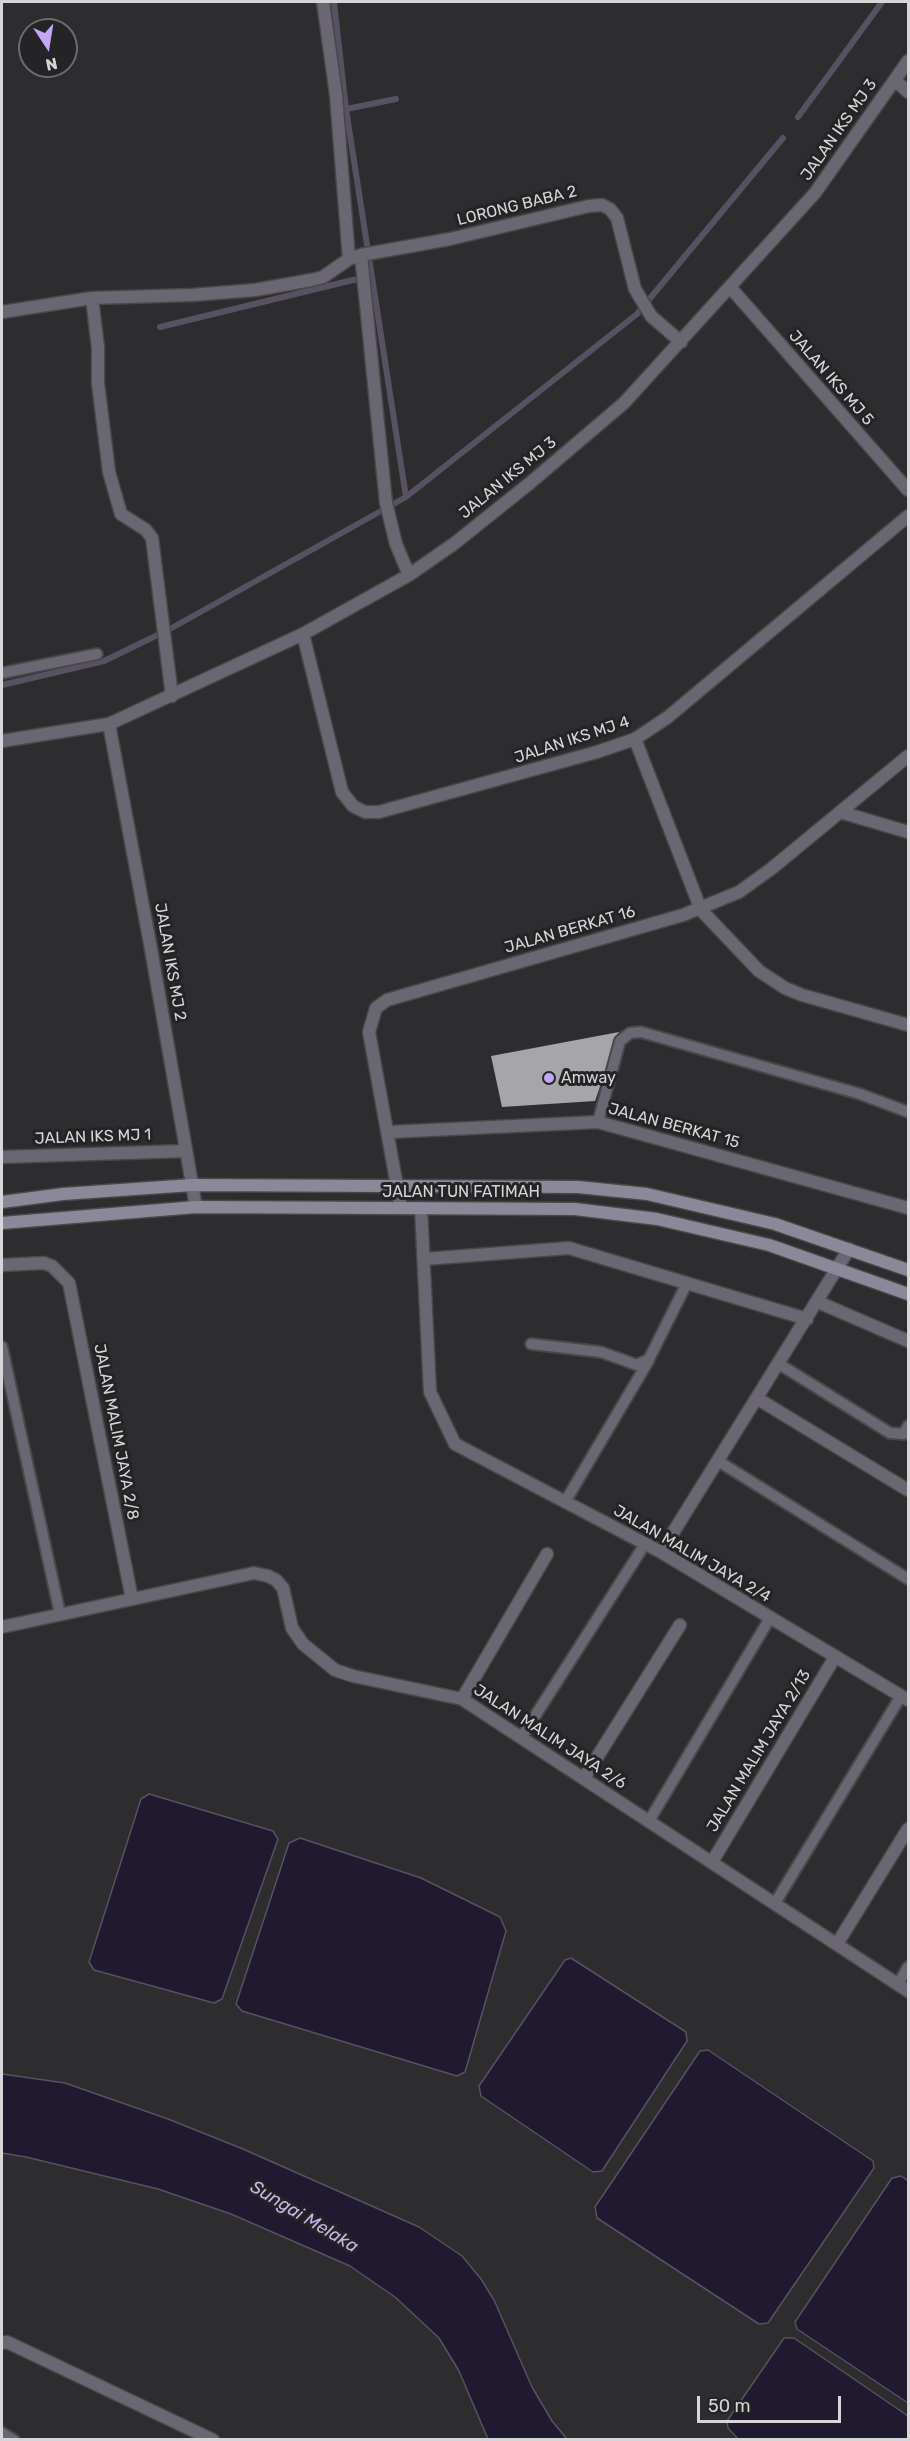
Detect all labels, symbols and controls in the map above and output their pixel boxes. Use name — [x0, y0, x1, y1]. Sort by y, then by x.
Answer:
north arrow — [18, 18, 78, 78]
text: N — [44, 54, 59, 75]
street label: JALAN IKS MJ 3 — [797, 76, 881, 184]
street label: LORONG BABA 2 — [455, 182, 579, 230]
street label: JALAN IKS MJ 5 — [785, 327, 877, 429]
street label: JALAN IKS MJ 3 — [456, 433, 560, 523]
street label: JALAN IKS MJ 4 — [512, 712, 632, 768]
street label: JALAN IKS MJ 2 — [150, 902, 190, 1022]
street label: JALAN BERKAT 16 — [502, 902, 638, 958]
place label: Amway — [561, 1068, 616, 1088]
marker: Amway — [542, 1071, 556, 1085]
street label: JALAN BERKAT 15 — [606, 1099, 742, 1153]
street label: JALAN IKS MJ 1 — [34, 1125, 152, 1149]
street label: JALAN TUN FATIMAH — [382, 1182, 540, 1202]
street label: JALAN MALIM JAYA 2/8 — [89, 1342, 143, 1522]
street label: JALAN MALIM JAYA 2/4 — [610, 1501, 774, 1607]
street label: JALAN MALIM JAYA 2/13 — [703, 1666, 815, 1836]
street label: JALAN MALIM JAYA 2/6 — [470, 1680, 630, 1794]
water label: Sungai Melaka — [246, 2176, 362, 2258]
scale bar — [700, 2384, 844, 2422]
text: 50 m — [708, 2395, 751, 2417]

